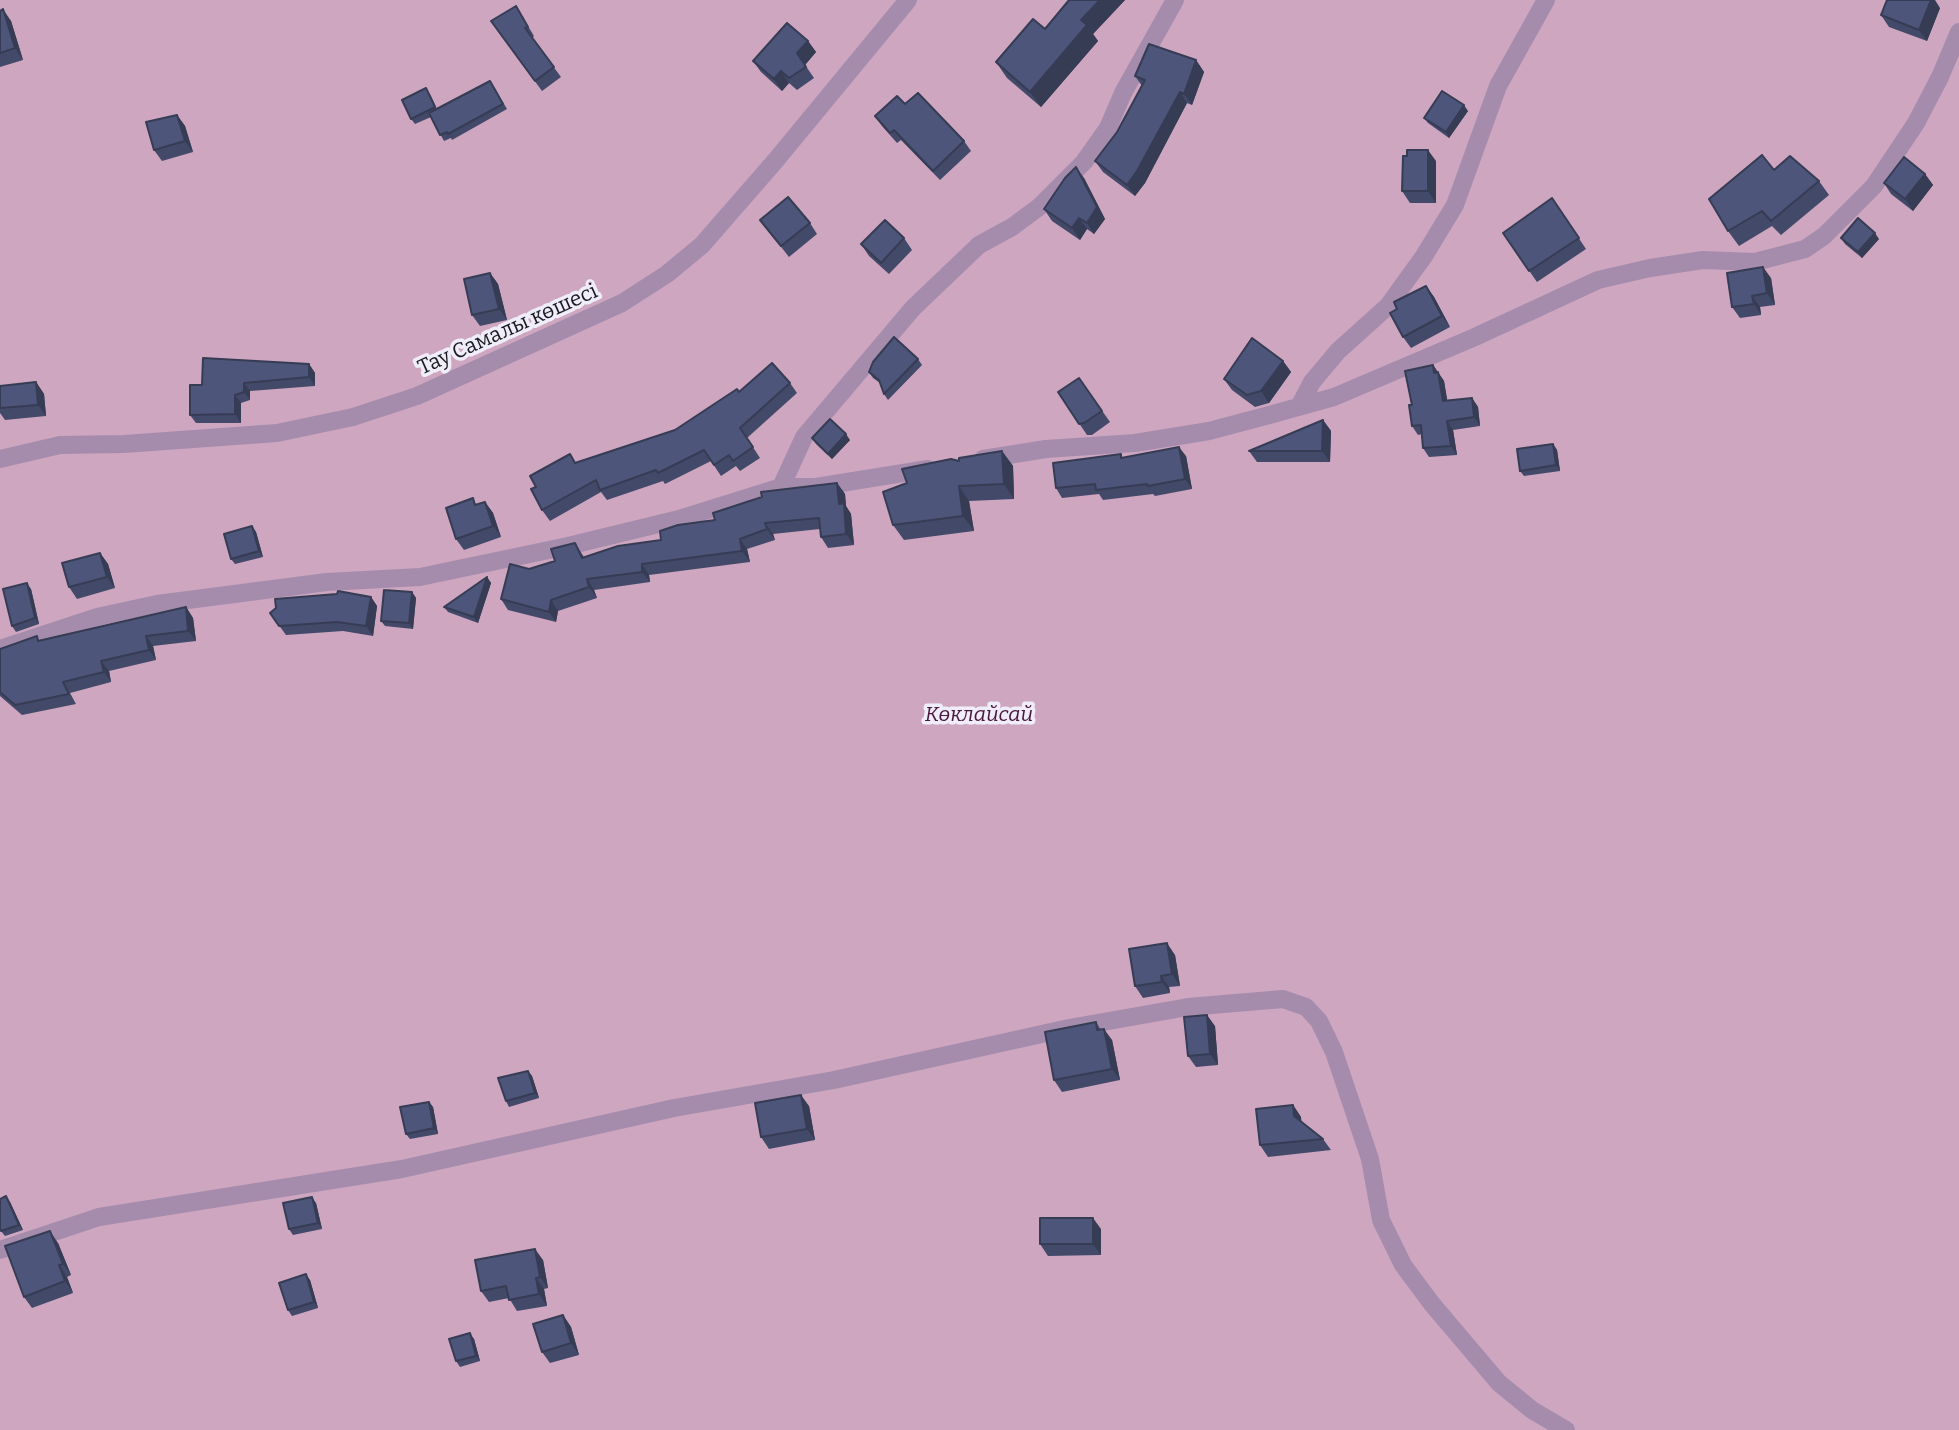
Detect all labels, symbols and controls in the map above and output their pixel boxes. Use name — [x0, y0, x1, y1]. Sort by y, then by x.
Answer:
street label: Тау Самалы көшесі — [414, 279, 602, 381]
park label: Көклайсай — [925, 702, 1033, 728]

